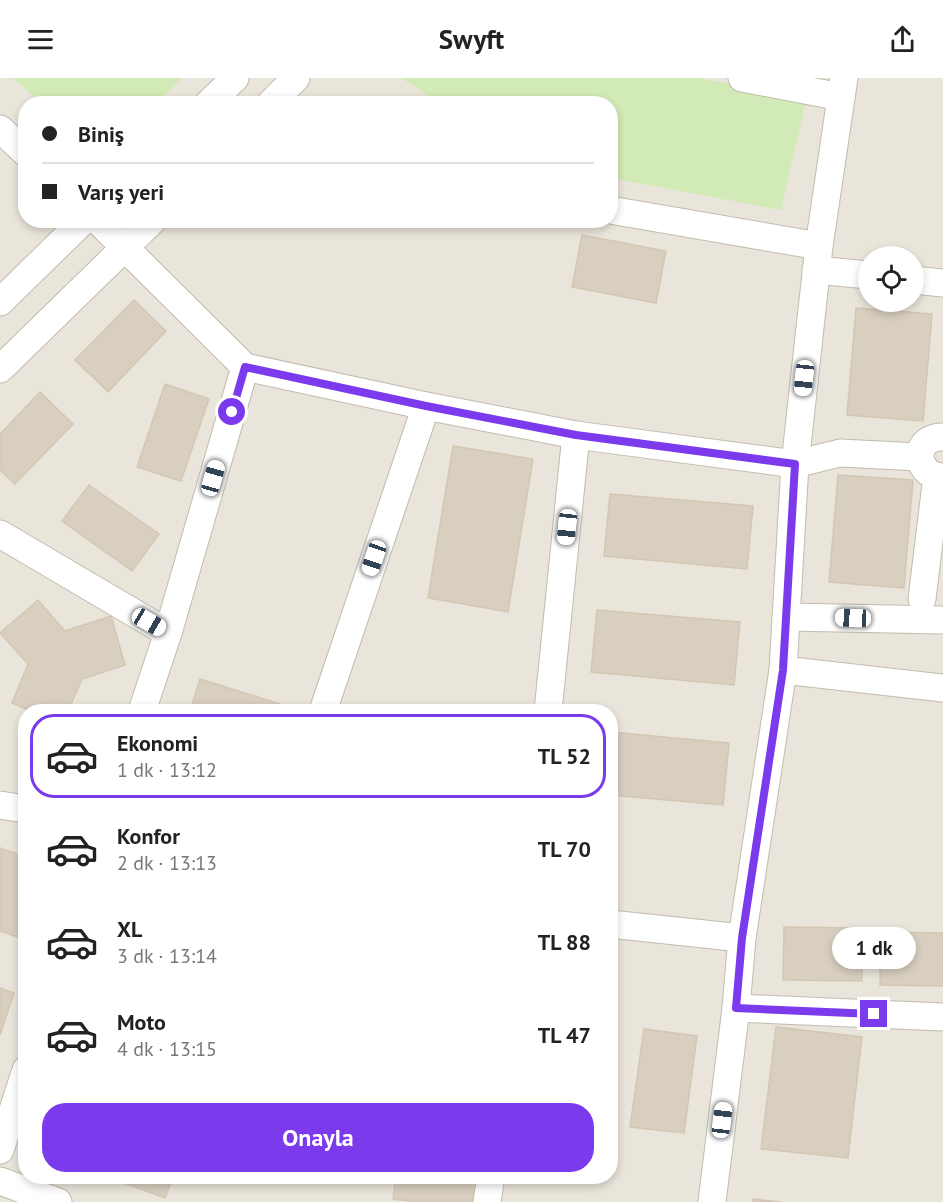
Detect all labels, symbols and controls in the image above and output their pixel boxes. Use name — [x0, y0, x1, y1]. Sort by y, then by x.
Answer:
text: Swyft — [439, 22, 504, 56]
icon: menu — [24, 23, 57, 56]
icon: share — [886, 23, 919, 56]
text: Biniş — [78, 120, 124, 148]
text: Varış yeri — [78, 178, 164, 206]
map controls — [858, 246, 924, 312]
button: locate — [858, 246, 924, 312]
car — [793, 359, 815, 397]
route start — [218, 398, 245, 425]
car — [199, 458, 227, 498]
car — [556, 508, 578, 546]
car — [360, 538, 388, 578]
car — [129, 605, 169, 639]
car — [835, 608, 871, 628]
icon: car — [45, 729, 99, 783]
text: Ekonomi — [117, 729, 198, 757]
text: TL 52 — [538, 742, 591, 770]
text: 1 dk · 13:12 — [117, 757, 217, 783]
icon: car — [45, 822, 99, 876]
text: Konfor — [117, 822, 180, 850]
text: TL 70 — [538, 835, 591, 863]
text: 2 dk · 13:13 — [117, 850, 217, 876]
icon: car — [45, 915, 99, 969]
text: XL — [117, 915, 142, 943]
callout: 1 dk — [832, 927, 916, 969]
text: TL 88 — [538, 928, 591, 956]
text: 1 dk — [856, 935, 893, 961]
text: 3 dk · 13:14 — [117, 943, 217, 969]
route end — [860, 1000, 887, 1027]
icon: car — [45, 1008, 99, 1062]
text: Moto — [117, 1008, 166, 1036]
text: TL 47 — [538, 1021, 591, 1049]
text: 4 dk · 13:15 — [117, 1036, 217, 1062]
car — [711, 1101, 733, 1139]
button: Onayla — [42, 1103, 594, 1172]

